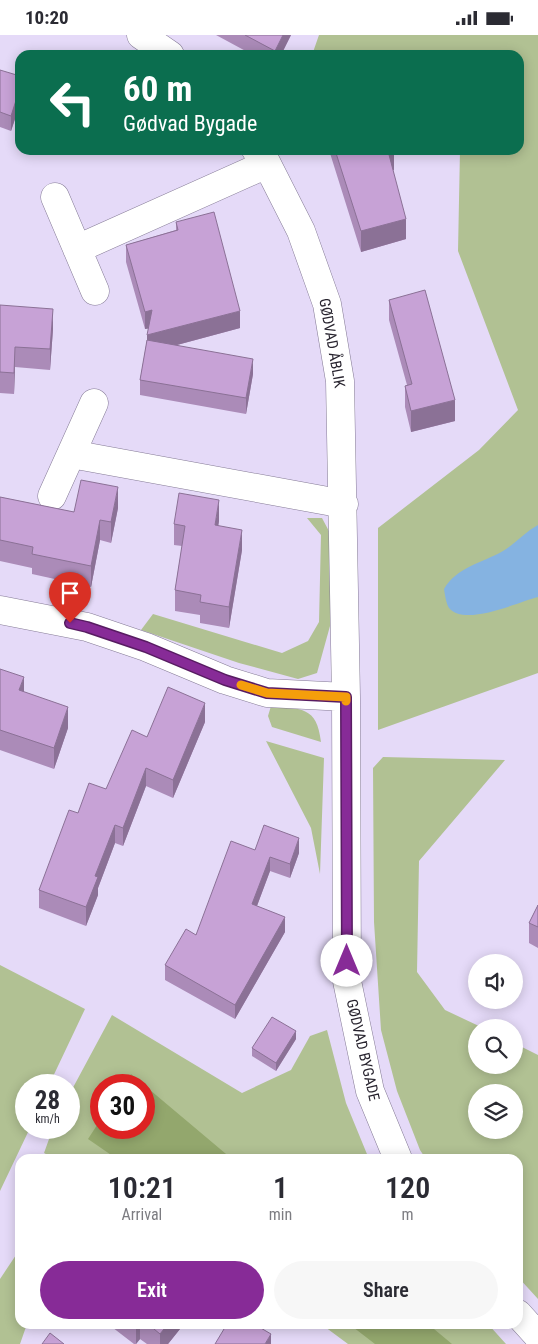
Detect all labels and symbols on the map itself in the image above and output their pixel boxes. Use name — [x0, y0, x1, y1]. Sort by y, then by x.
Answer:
street label: GØDVAD ÅBLIK — [315, 297, 349, 390]
pin — [49, 572, 91, 623]
position arrow — [320, 934, 372, 986]
street label: GØDVAD BYGADE — [343, 997, 383, 1103]
speed limit sign: 30 — [90, 1074, 155, 1139]

